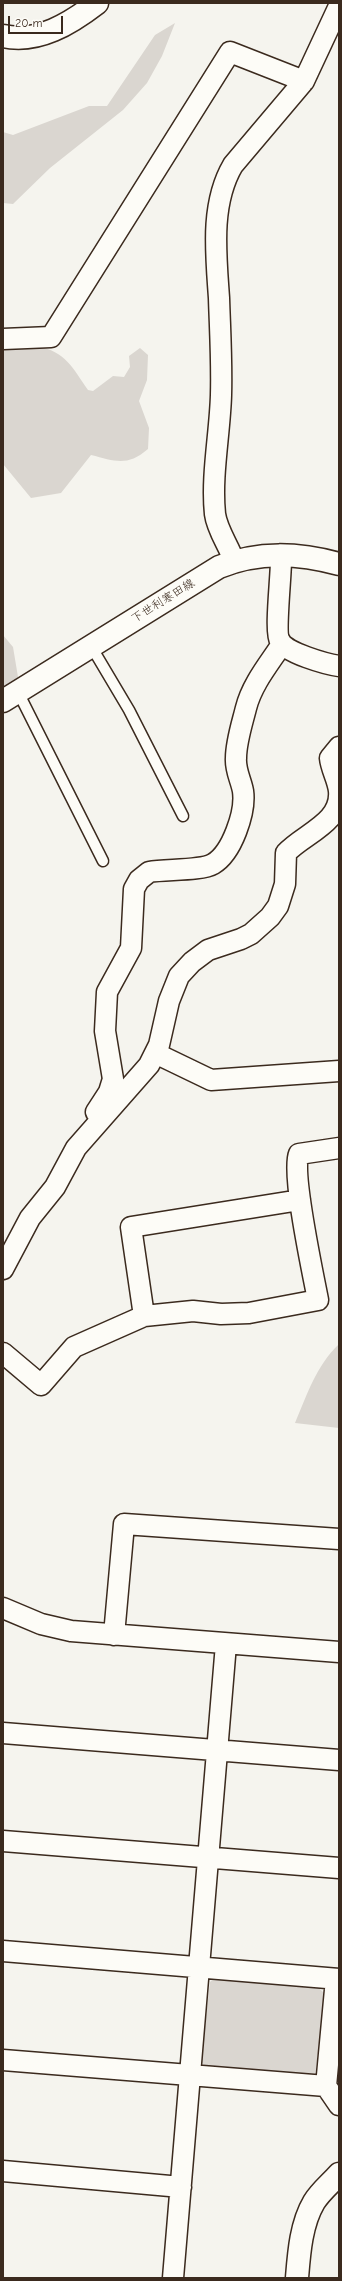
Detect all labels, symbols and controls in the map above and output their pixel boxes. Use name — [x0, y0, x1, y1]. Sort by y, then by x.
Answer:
scale bar — [10, 8, 65, 34]
text: 20 m — [15, 16, 43, 30]
street label: 下世利寒田線 — [129, 576, 197, 626]

